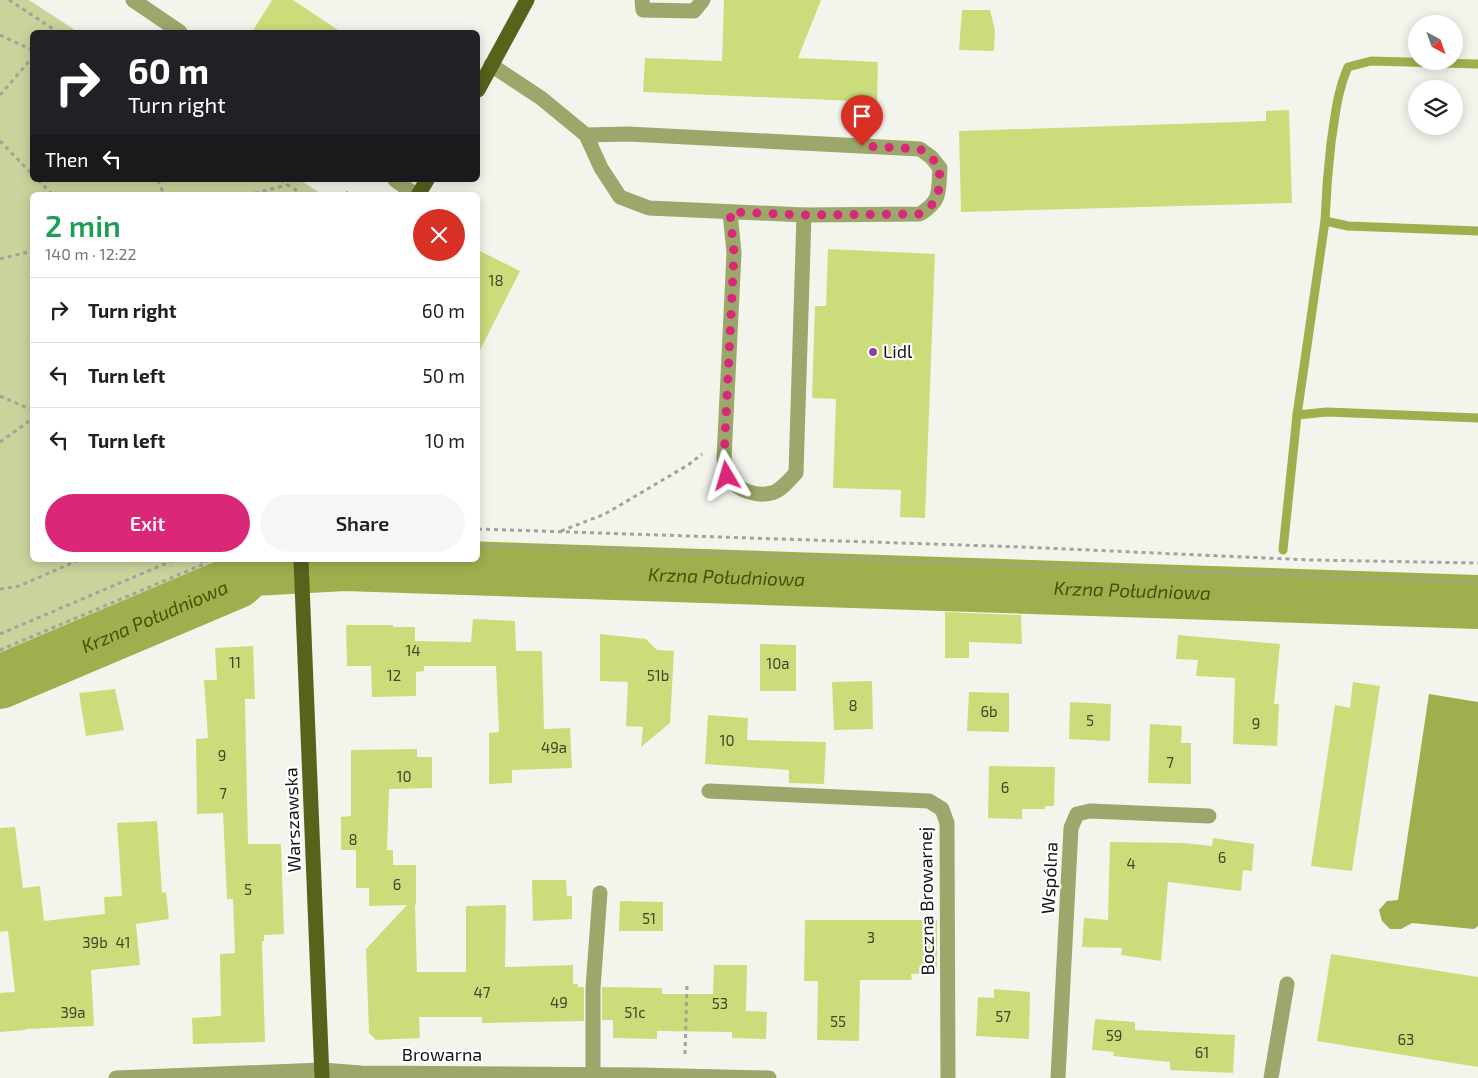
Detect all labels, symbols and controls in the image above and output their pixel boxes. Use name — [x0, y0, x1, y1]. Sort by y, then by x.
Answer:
north arrow — [1408, 15, 1462, 70]
map controls — [1408, 15, 1463, 135]
text: 60 m — [128, 49, 209, 91]
icon: right — [45, 50, 110, 115]
button: layers — [1408, 80, 1463, 135]
text: Turn right — [128, 91, 226, 117]
pin — [841, 95, 883, 146]
icon: arrive — [848, 102, 876, 130]
icon: left — [98, 145, 126, 173]
text: Then — [45, 148, 88, 171]
text: 2 min — [45, 207, 121, 243]
button: close — [413, 209, 465, 261]
text: 140 m · 12:22 — [45, 244, 136, 263]
house number: 18 — [488, 271, 504, 289]
icon: right — [45, 296, 73, 324]
text: Turn right — [88, 299, 176, 322]
text: 60 m — [422, 299, 465, 322]
place label: Lidl — [883, 340, 913, 362]
marker: Lidl — [867, 346, 879, 358]
icon: left — [45, 361, 73, 389]
text: Turn left — [88, 364, 165, 387]
text: 50 m — [422, 364, 465, 387]
icon: left — [45, 426, 73, 454]
text: Turn left — [88, 429, 165, 452]
text: 10 m — [425, 429, 465, 452]
position arrow — [700, 449, 752, 501]
button: Exit — [45, 494, 250, 552]
button: Share — [260, 494, 465, 552]
water label: Krzna Południowa — [648, 562, 805, 590]
water label: Krzna Południowa — [78, 575, 231, 657]
water label: Krzna Południowa — [1053, 576, 1211, 604]
house number: 14 — [405, 641, 421, 659]
house number: 11 — [229, 653, 241, 671]
house number: 10a — [766, 654, 790, 672]
house number: 12 — [387, 666, 401, 684]
house number: 51b — [647, 666, 669, 684]
house number: 8 — [848, 696, 858, 714]
house number: 6b — [980, 702, 998, 720]
house number: 5 — [1086, 711, 1094, 729]
house number: 9 — [1252, 714, 1260, 732]
house number: 10 — [719, 731, 735, 749]
house number: 49a — [541, 738, 567, 756]
house number: 9 — [218, 746, 226, 764]
house number: 7 — [1166, 753, 1174, 771]
street label: Warszawska — [279, 767, 305, 873]
house number: 10 — [396, 767, 412, 785]
house number: 6 — [1001, 778, 1009, 796]
house number: 7 — [219, 784, 227, 802]
street label: Boczna Browarnej — [914, 827, 938, 975]
house number: 8 — [348, 830, 358, 848]
street label: Wspólna — [1036, 841, 1062, 915]
house number: 6 — [1218, 848, 1226, 866]
house number: 4 — [1126, 854, 1136, 872]
house number: 6 — [393, 875, 401, 893]
house number: 5 — [244, 880, 252, 898]
house number: 51 — [642, 909, 656, 927]
house number: 3 — [867, 928, 875, 946]
house number: 39b — [82, 933, 108, 951]
house number: 41 — [115, 933, 131, 951]
house number: 47 — [474, 983, 491, 1001]
house number: 49 — [550, 993, 568, 1011]
house number: 53 — [712, 994, 728, 1012]
house number: 39a — [60, 1003, 86, 1021]
house number: 51c — [624, 1003, 646, 1021]
house number: 57 — [995, 1007, 1011, 1025]
house number: 55 — [830, 1012, 846, 1030]
house number: 59 — [1106, 1026, 1122, 1044]
house number: 63 — [1398, 1030, 1414, 1048]
street label: Browarna — [402, 1043, 482, 1065]
house number: 61 — [1195, 1043, 1209, 1061]

